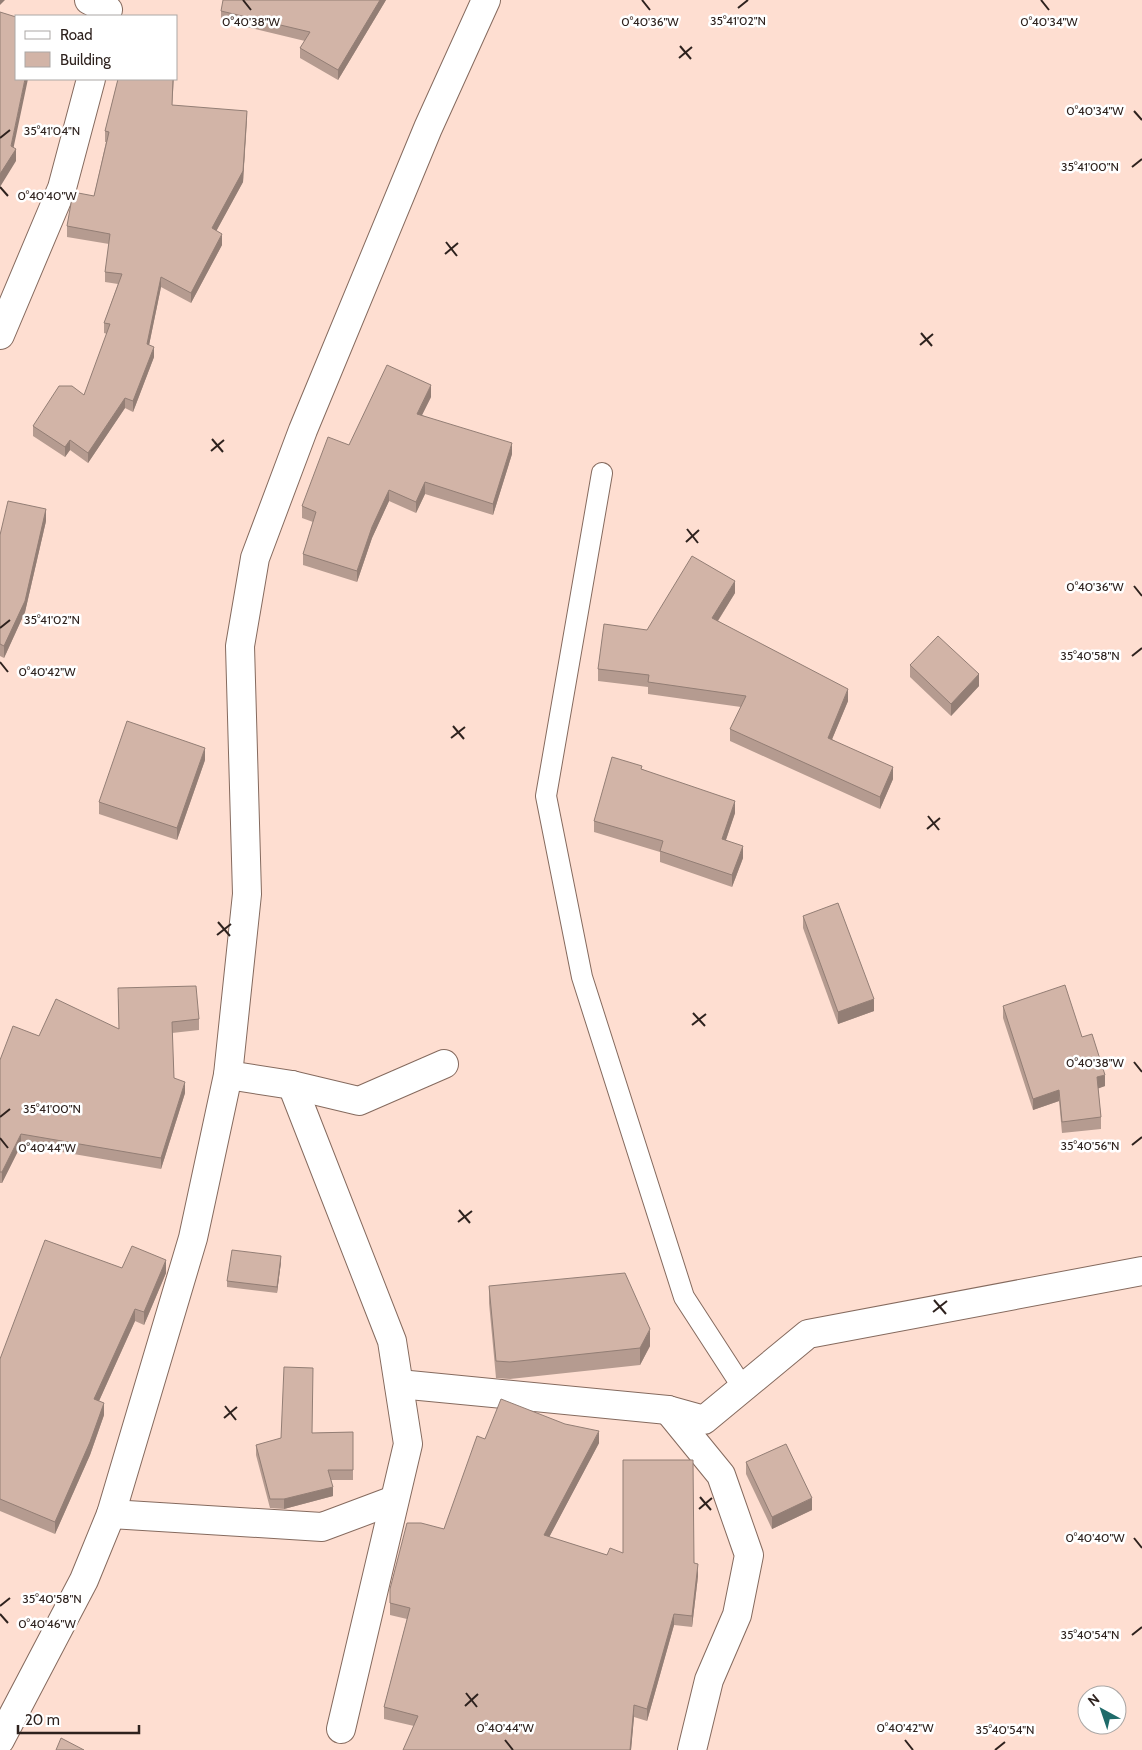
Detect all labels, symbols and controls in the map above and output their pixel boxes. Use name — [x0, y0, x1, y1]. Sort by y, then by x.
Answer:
text: 35°41'02"N — [710, 13, 766, 28]
text: 0°40'38"W — [222, 14, 281, 29]
text: 0°40'36"W — [621, 14, 679, 29]
text: 0°40'34"W — [1020, 14, 1078, 29]
legend — [15, 15, 178, 80]
text: Road — [60, 26, 93, 44]
text: Building — [60, 51, 111, 69]
text: 0°40'34"W — [1066, 103, 1124, 118]
text: 35°41'04"N — [24, 123, 80, 138]
text: 35°41'00"N — [1061, 159, 1119, 174]
text: 0°40'40"W — [17, 188, 77, 203]
text: 0°40'36"W — [1066, 579, 1124, 594]
text: 35°41'02"N — [24, 612, 80, 627]
text: 35°40'58"N — [1060, 648, 1120, 663]
text: 0°40'42"W — [18, 664, 76, 679]
text: 0°40'38"W — [1066, 1055, 1125, 1070]
text: 35°41'00"N — [23, 1101, 81, 1116]
text: 35°40'56"N — [1060, 1138, 1120, 1153]
text: 0°40'44"W — [18, 1140, 76, 1155]
text: 0°40'40"W — [1065, 1530, 1125, 1545]
text: 35°40'58"N — [22, 1591, 82, 1606]
text: 0°40'46"W — [18, 1616, 76, 1631]
text: 35°40'54"N — [1060, 1627, 1120, 1642]
north arrow — [1077, 1685, 1127, 1735]
text: N — [1084, 1690, 1103, 1710]
scale bar — [18, 1702, 139, 1734]
text: 20 m — [25, 1711, 60, 1729]
text: 0°40'44"W — [476, 1720, 534, 1735]
text: 0°40'42"W — [876, 1720, 934, 1735]
text: 35°40'54"N — [975, 1722, 1035, 1737]

